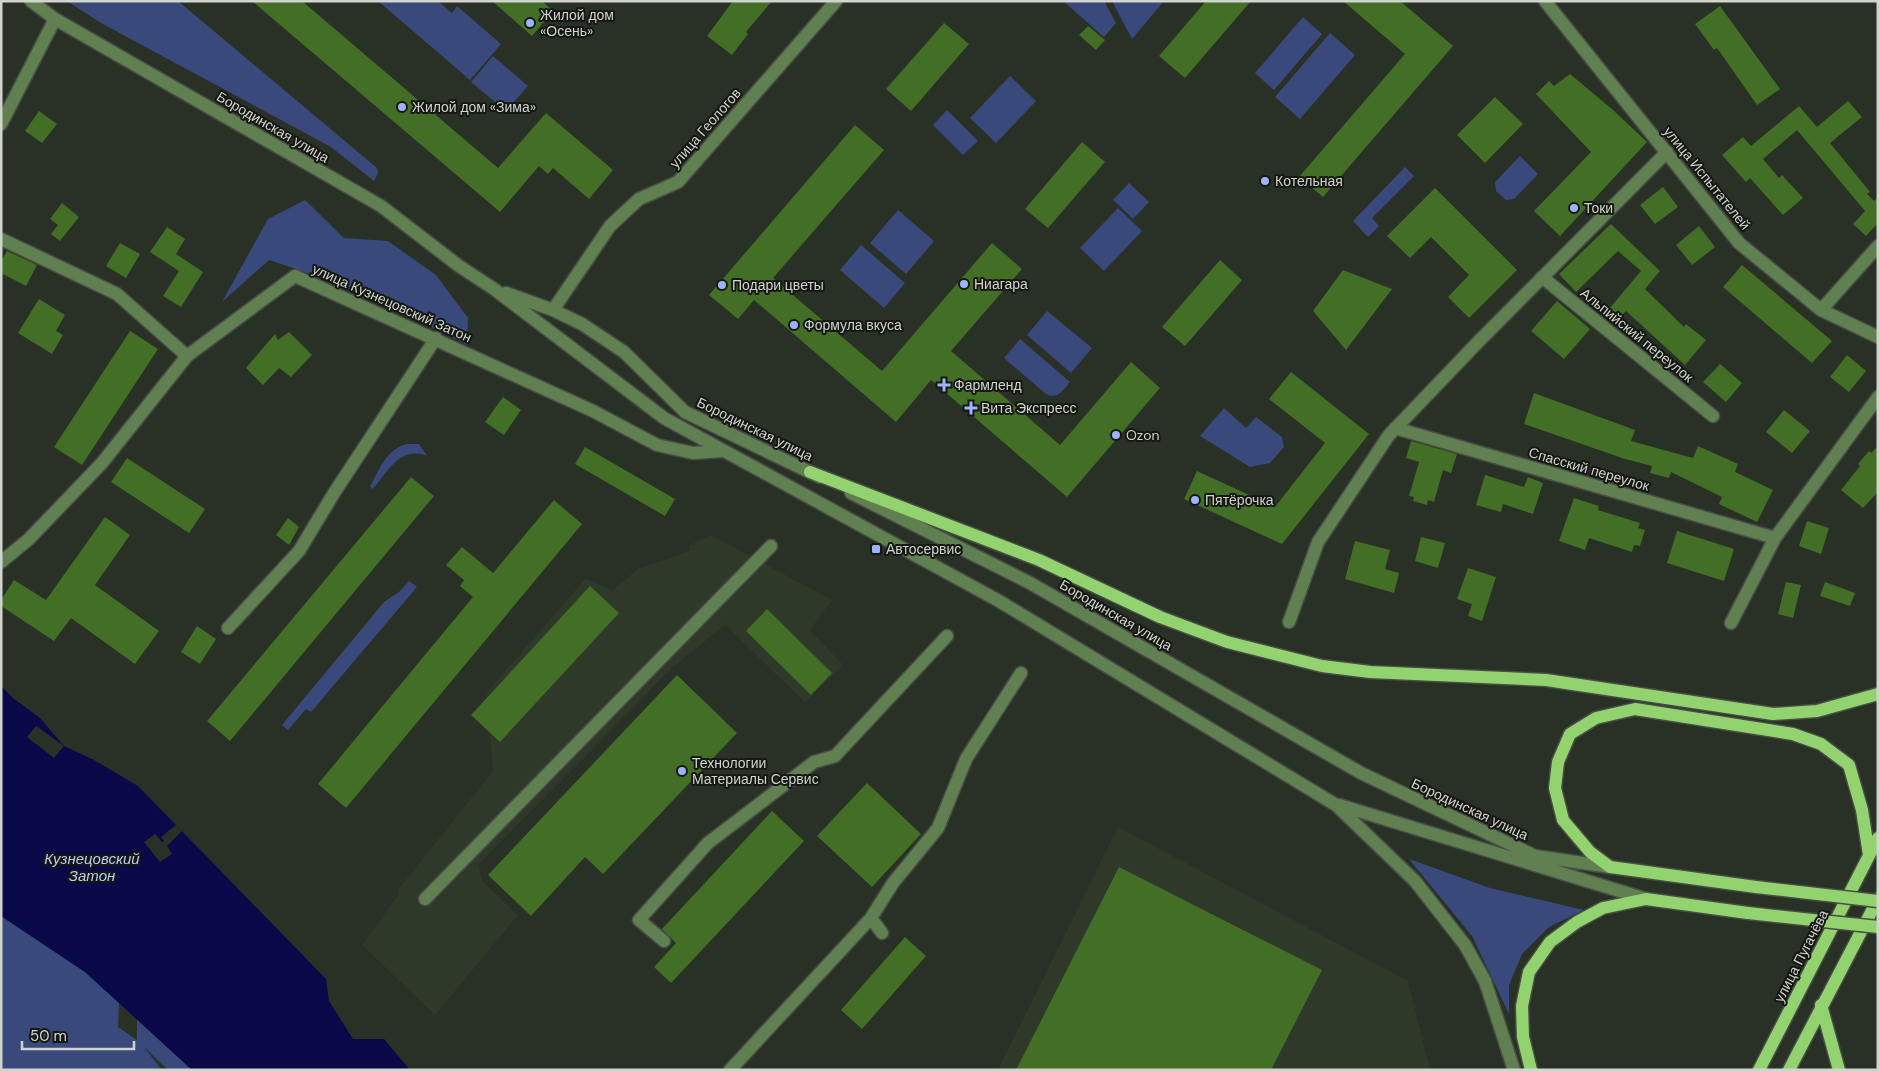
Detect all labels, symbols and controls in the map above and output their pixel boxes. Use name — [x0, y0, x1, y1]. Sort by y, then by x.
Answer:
place label: Жилой дом «Осень» — [540, 6, 614, 40]
marker: Жилой дом «Осень» — [524, 17, 536, 29]
street label: улица Геологов — [665, 84, 745, 172]
street label: Бородинская улица — [214, 87, 333, 167]
place label: Жилой дом «Зима» — [412, 98, 536, 116]
marker: Жилой дом «Зима» — [396, 101, 408, 113]
street label: улица Испытателей — [1660, 123, 1754, 233]
place label: Котельная — [1275, 172, 1343, 190]
marker: Котельная — [1259, 175, 1271, 187]
place label: Токи — [1584, 199, 1613, 217]
marker: Токи — [1568, 202, 1580, 214]
street label: улица Кузнецовский Затон — [310, 260, 474, 346]
place label: Ниагара — [974, 275, 1028, 293]
place label: Подари цветы — [732, 276, 824, 294]
marker: Ниагара — [958, 278, 970, 290]
marker: Подари цветы — [716, 279, 728, 291]
street label: Альпийский переулок — [1577, 284, 1698, 387]
place label: Формула вкуса — [804, 316, 902, 334]
marker: Формула вкуса — [788, 319, 800, 331]
place label: Фармленд — [954, 376, 1022, 394]
marker: Фармленд — [938, 379, 950, 391]
street label: Бородинская улица — [694, 393, 816, 465]
place label: Вита Экспресс — [981, 399, 1076, 417]
marker: Вита Экспресс — [965, 402, 977, 414]
place label: Ozon — [1126, 426, 1160, 444]
marker: Ozon — [1110, 429, 1122, 441]
street label: Спасский переулок — [1527, 443, 1652, 495]
place label: Пятёрочка — [1205, 491, 1274, 509]
marker: Пятёрочка — [1189, 494, 1201, 506]
place label: Автосервис — [886, 540, 961, 558]
marker: Автосервис — [870, 543, 882, 555]
street label: Бородинская улица — [1057, 575, 1176, 655]
place label: Технологии Материалы Сервис — [692, 754, 819, 788]
marker: Технологии Материалы Сервис — [676, 765, 688, 777]
street label: Бородинская улица — [1409, 774, 1532, 844]
water label: Кузнецовский Затон — [44, 849, 140, 886]
street label: улица Пугачёва — [1770, 906, 1832, 1005]
scale bar — [22, 1018, 135, 1050]
text: 50 m — [30, 1026, 67, 1046]

